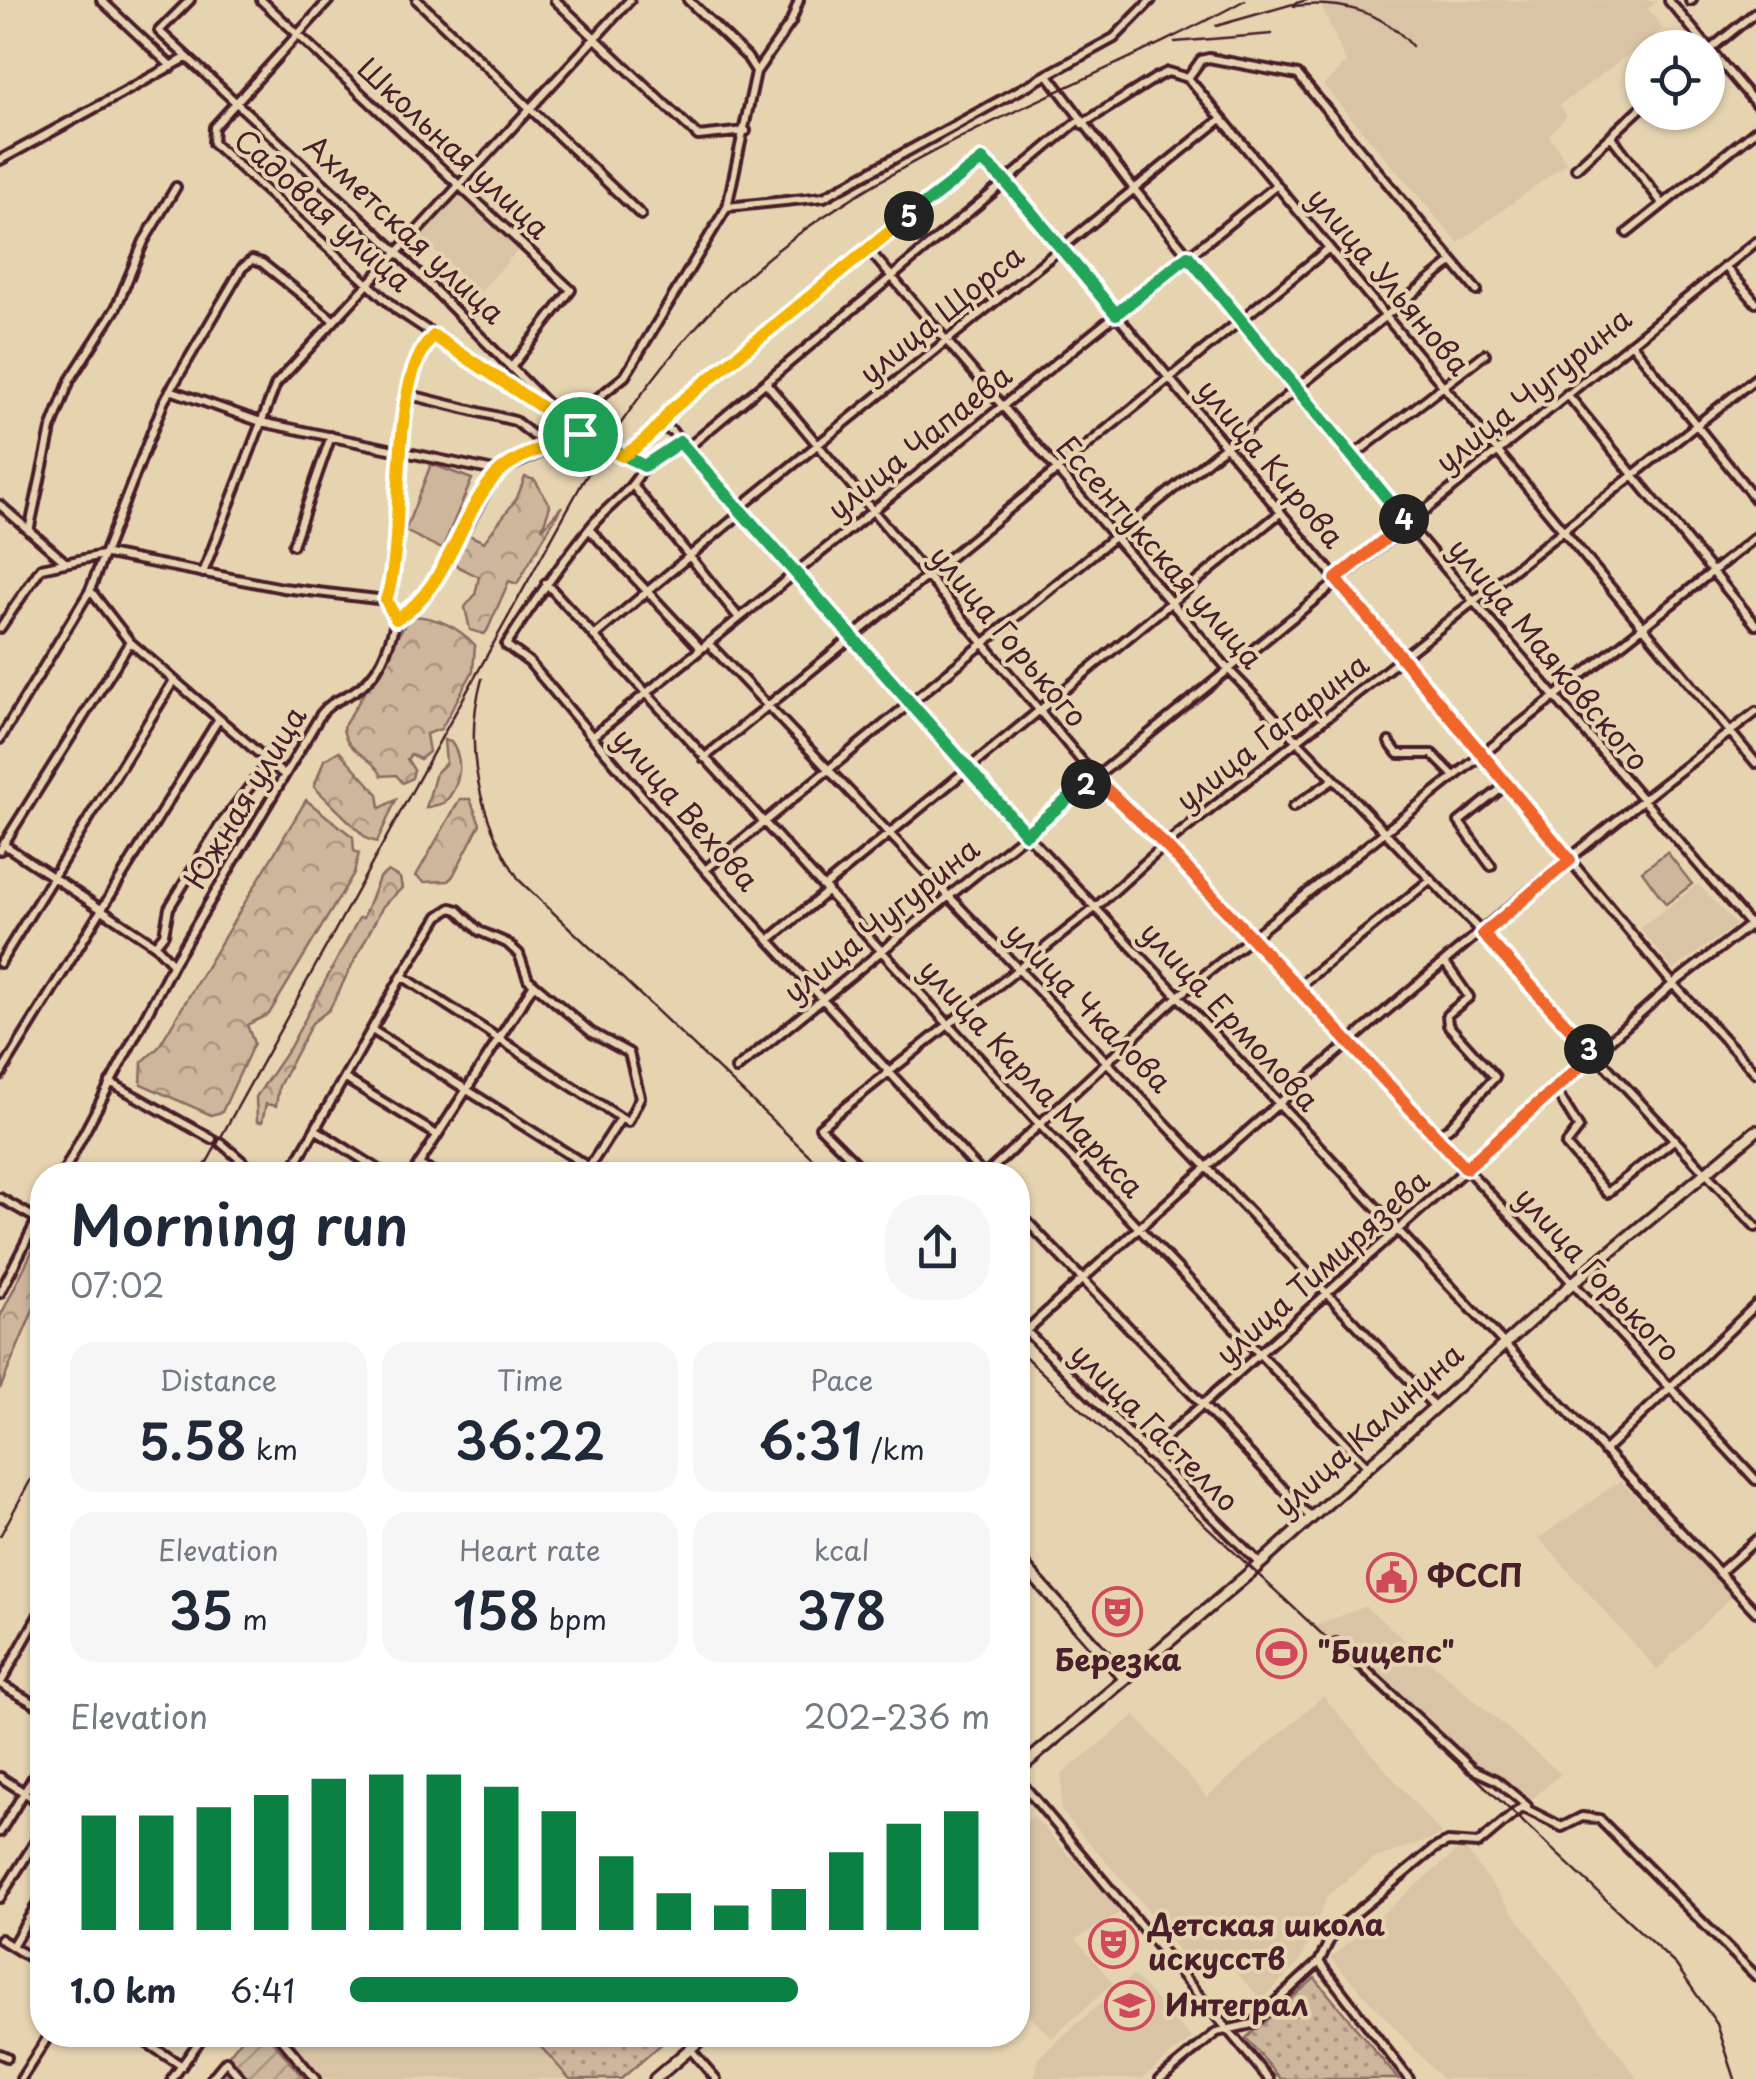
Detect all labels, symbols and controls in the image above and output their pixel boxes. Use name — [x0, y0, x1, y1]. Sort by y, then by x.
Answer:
map controls — [1625, 30, 1725, 130]
button: locate — [1625, 30, 1725, 130]
street label: Школьная улица — [348, 46, 561, 249]
street label: Садовая улица — [225, 117, 423, 301]
street label: Ахметская улица — [295, 123, 516, 333]
street label: улица Ульянова — [1298, 176, 1482, 385]
pin: 5 — [884, 191, 934, 241]
text: 5 — [900, 194, 918, 237]
street label: улица Щорса — [848, 232, 1033, 394]
street label: улица Чугурина — [1425, 296, 1640, 482]
street label: улица Чапаева — [816, 352, 1021, 530]
street label: улица Кирова — [1188, 368, 1357, 557]
pin — [538, 392, 623, 477]
icon: arrive — [553, 407, 608, 462]
street label: Ессентукская улица — [1047, 425, 1275, 678]
pin: 4 — [1379, 494, 1429, 544]
text: 4 — [1394, 497, 1414, 540]
street label: улица Маяковского — [1439, 527, 1661, 780]
street label: улица Горького — [920, 534, 1100, 736]
street label: улица Гагарина — [1165, 641, 1378, 821]
street label: Южная улица — [171, 697, 316, 897]
street label: улица Вехова — [603, 717, 771, 900]
pin: 2 — [1061, 759, 1111, 809]
text: 2 — [1076, 762, 1096, 805]
street label: улица Чугурина — [773, 826, 988, 1012]
street label: улица Ермолова — [1131, 910, 1331, 1121]
street label: улица Чкалова — [996, 911, 1184, 1102]
street label: улица Карла Маркса — [910, 948, 1156, 1207]
pin: 3 — [1564, 1024, 1614, 1074]
text: 3 — [1580, 1027, 1598, 1070]
street label: улица Тимирязева — [1204, 1157, 1439, 1375]
street label: улица Горького — [1505, 1175, 1692, 1371]
text: Morning run — [70, 1182, 408, 1265]
button: share — [885, 1195, 990, 1300]
text: 07:02 — [70, 1261, 164, 1309]
street label: улица Гастелло — [1061, 1331, 1251, 1521]
street label: улица Калинина — [1262, 1331, 1473, 1527]
text: Distance — [160, 1358, 277, 1401]
text: Time — [497, 1358, 563, 1401]
text: Pace — [810, 1358, 873, 1401]
text: 5.58 — [139, 1401, 247, 1477]
text: 36:22 — [455, 1401, 605, 1477]
text: 6:31 — [759, 1401, 862, 1477]
text: km — [247, 1427, 298, 1470]
text: /km — [862, 1427, 925, 1470]
text: Elevation — [158, 1528, 279, 1571]
text: Heart rate — [459, 1528, 601, 1571]
text: kcal — [814, 1528, 870, 1571]
public building icon: ФССП — [1366, 1551, 1418, 1603]
place label: ФССП — [1427, 1552, 1523, 1597]
text: 35 — [169, 1571, 233, 1647]
text: 158 — [453, 1571, 540, 1647]
text: 378 — [797, 1571, 887, 1647]
theatre icon: Березка — [1092, 1586, 1144, 1638]
text: m — [233, 1597, 268, 1640]
text: bpm — [540, 1597, 607, 1640]
sports icon: "Бицепс" — [1256, 1627, 1308, 1679]
place label: "Бицепс" — [1317, 1628, 1455, 1673]
place label: Березка — [1054, 1636, 1182, 1681]
text: Elevation — [70, 1692, 208, 1740]
text: 202–236 m — [803, 1692, 990, 1740]
place label: Детская школа искусств — [1147, 1901, 1386, 1980]
theatre icon: Детская школа искусств — [1087, 1917, 1139, 1969]
text: 1.0 km — [70, 1966, 176, 2014]
text: 6:41 — [230, 1966, 295, 2014]
school or university icon: Интеграл — [1104, 1980, 1156, 2032]
place label: Интеграл — [1165, 1981, 1308, 2026]

